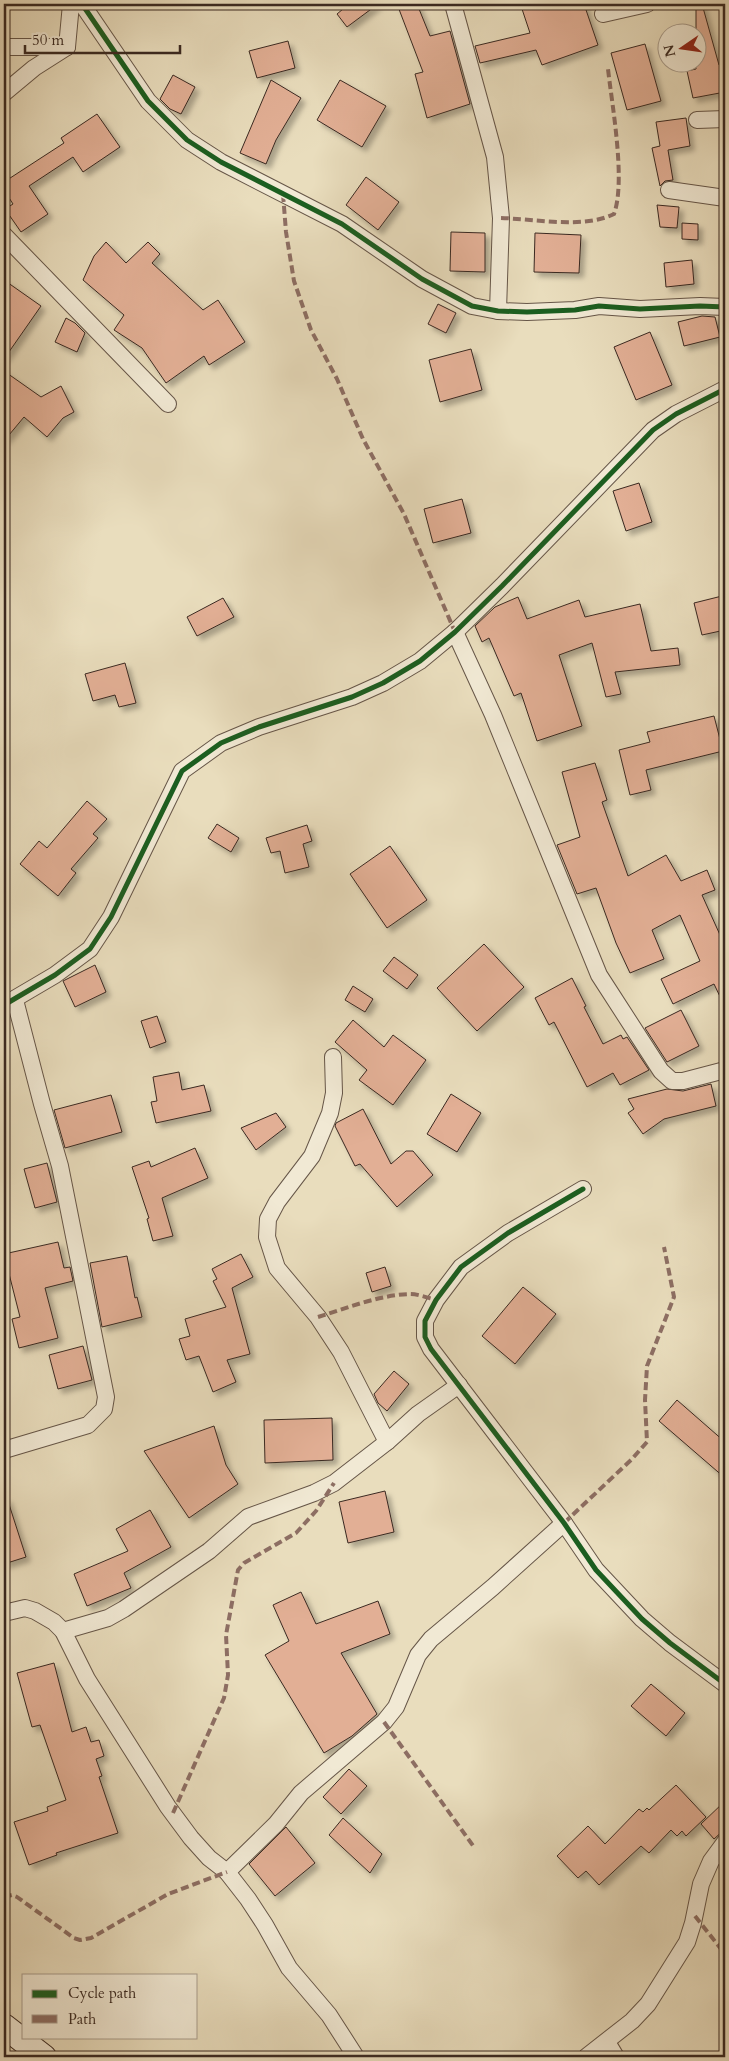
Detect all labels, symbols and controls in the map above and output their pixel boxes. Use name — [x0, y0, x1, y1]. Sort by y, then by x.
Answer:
scale bar — [25, 22, 180, 54]
north arrow — [656, 22, 706, 72]
text: 50 m — [32, 30, 64, 50]
text: N — [659, 43, 680, 59]
legend — [22, 1974, 198, 2038]
text: Cycle path — [68, 1983, 137, 2003]
text: Path — [68, 2009, 97, 2029]

